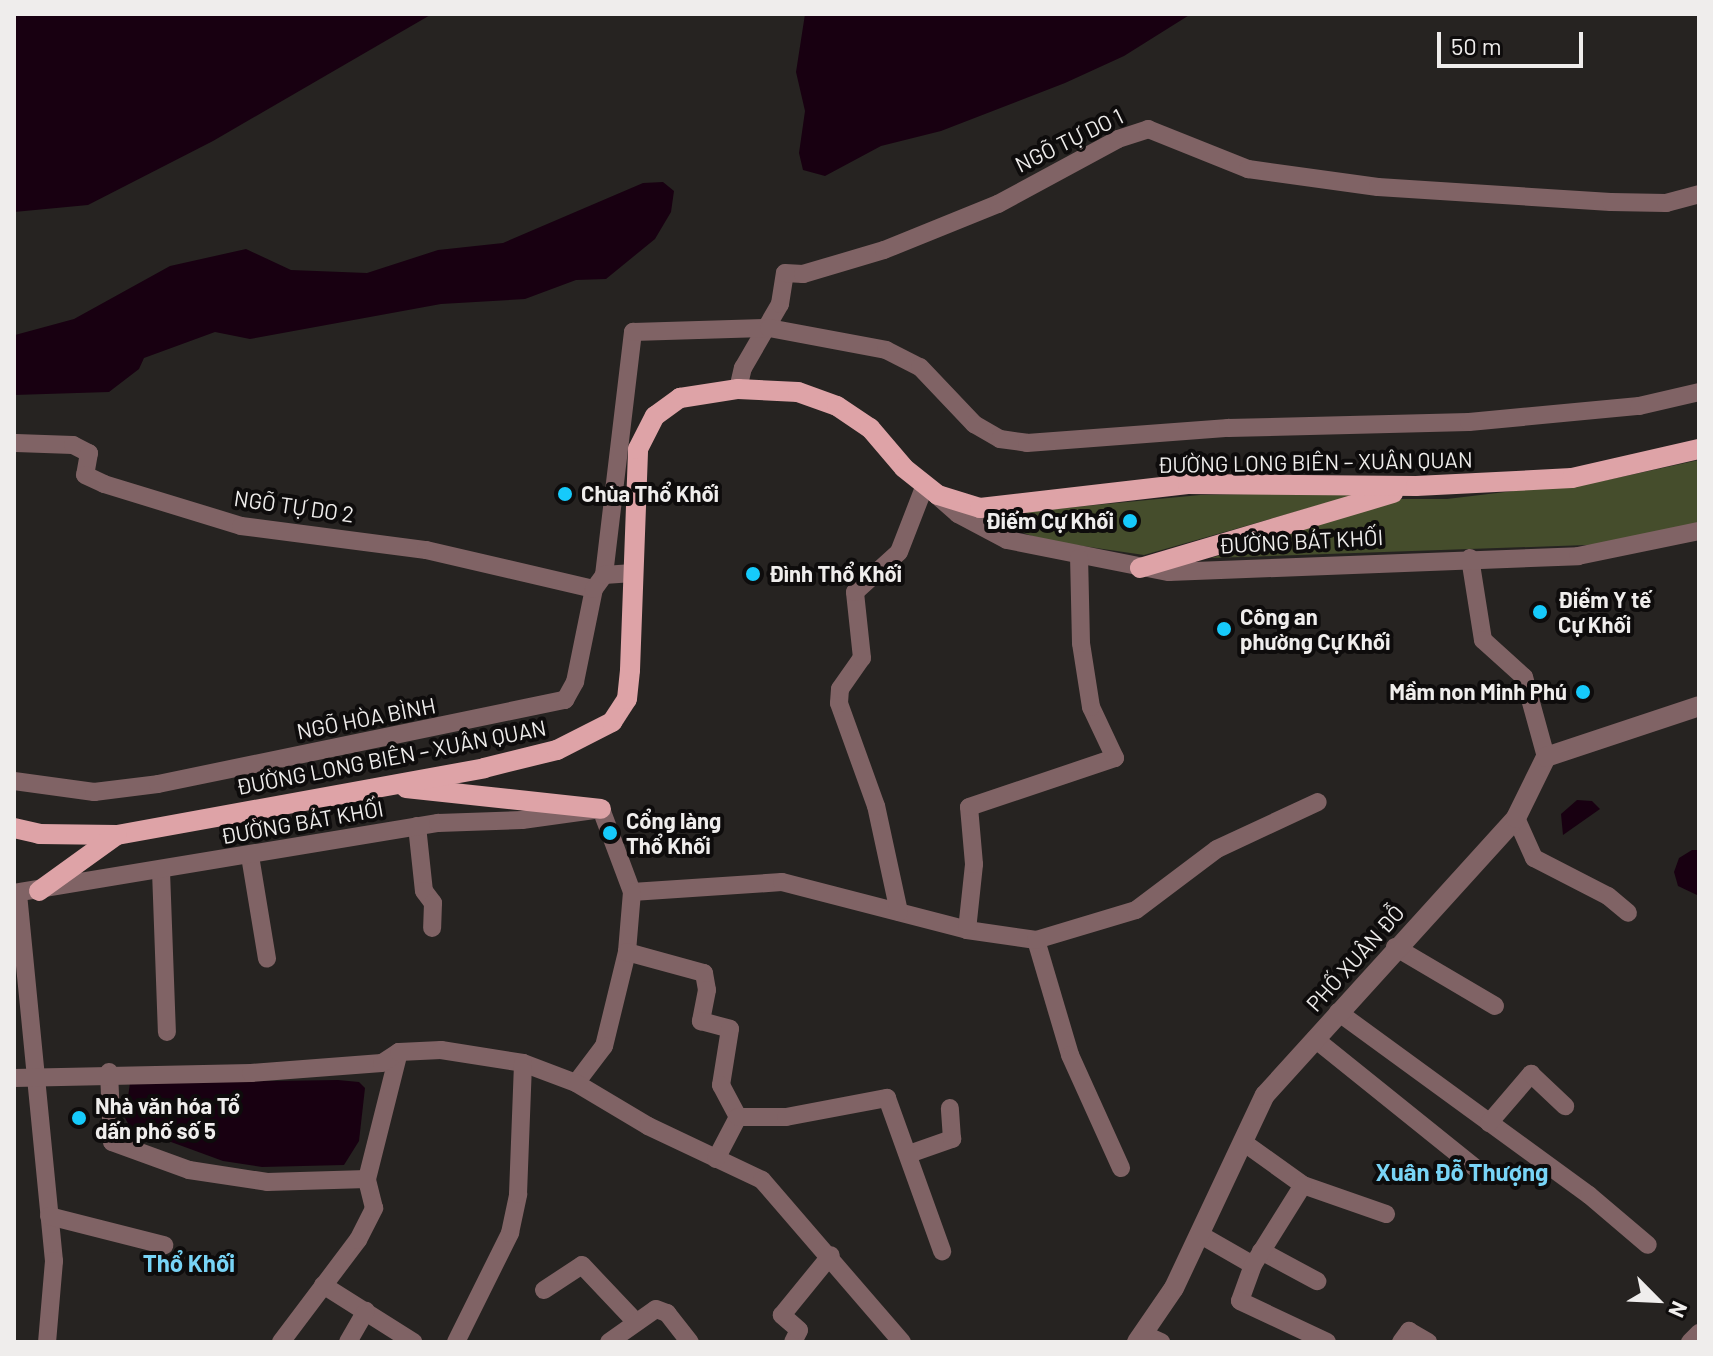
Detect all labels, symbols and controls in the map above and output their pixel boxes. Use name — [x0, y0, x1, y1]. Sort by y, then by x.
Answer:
scale bar — [1441, 16, 1587, 66]
text: 50 m — [1451, 31, 1502, 60]
street label: NGÕ TỰ DO 1 — [1011, 103, 1127, 177]
street label: ĐƯỜNG LONG BIÊN – XUÂN QUAN — [1157, 446, 1473, 478]
place label: Chùa Thổ Khối — [581, 481, 719, 507]
street label: NGÕ TỰ DO 2 — [232, 485, 356, 527]
marker: Chùa Thổ Khối — [556, 485, 574, 503]
place label: Điếm Cự Khối — [986, 508, 1114, 534]
marker: Điếm Cự Khối — [1121, 512, 1139, 530]
street label: ĐƯỜNG BÁT KHỐI — [1218, 524, 1384, 558]
place label: Đình Thổ Khối — [769, 561, 902, 587]
marker: Đình Thổ Khối — [744, 565, 762, 583]
place label: Điểm Y tế Cự Khối — [1558, 586, 1651, 638]
marker: Điểm Y tế Cự Khối — [1529, 601, 1551, 623]
place label: Công an phường Cự Khối — [1240, 603, 1391, 654]
marker: Công an phường Cự Khối — [1215, 620, 1233, 638]
place label: Mầm non Minh Phú — [1389, 679, 1567, 705]
marker: Mầm non Minh Phú — [1574, 683, 1592, 701]
street label: NGÕ HÒA BÌNH — [294, 692, 438, 744]
street label: ĐƯỜNG LONG BIÊN – XUÂN QUAN — [234, 714, 548, 800]
street label: ĐƯỜNG BÁT KHỐI — [219, 795, 385, 849]
place label: Cổng làng Thổ Khối — [626, 807, 721, 858]
marker: Cổng làng Thổ Khối — [601, 824, 619, 842]
street label: PHỐ XUÂN ĐỖ — [1300, 899, 1410, 1017]
place label: Nhà văn hóa Tổ dấn phố số 5 — [95, 1092, 240, 1144]
marker: Nhà văn hóa Tổ dấn phố số 5 — [70, 1109, 88, 1127]
district label: Xuân Đỗ Thượng — [1376, 1158, 1548, 1186]
district label: Thổ Khối — [143, 1249, 235, 1277]
north arrow — [1617, 1260, 1697, 1340]
text: N — [1664, 1298, 1694, 1322]

